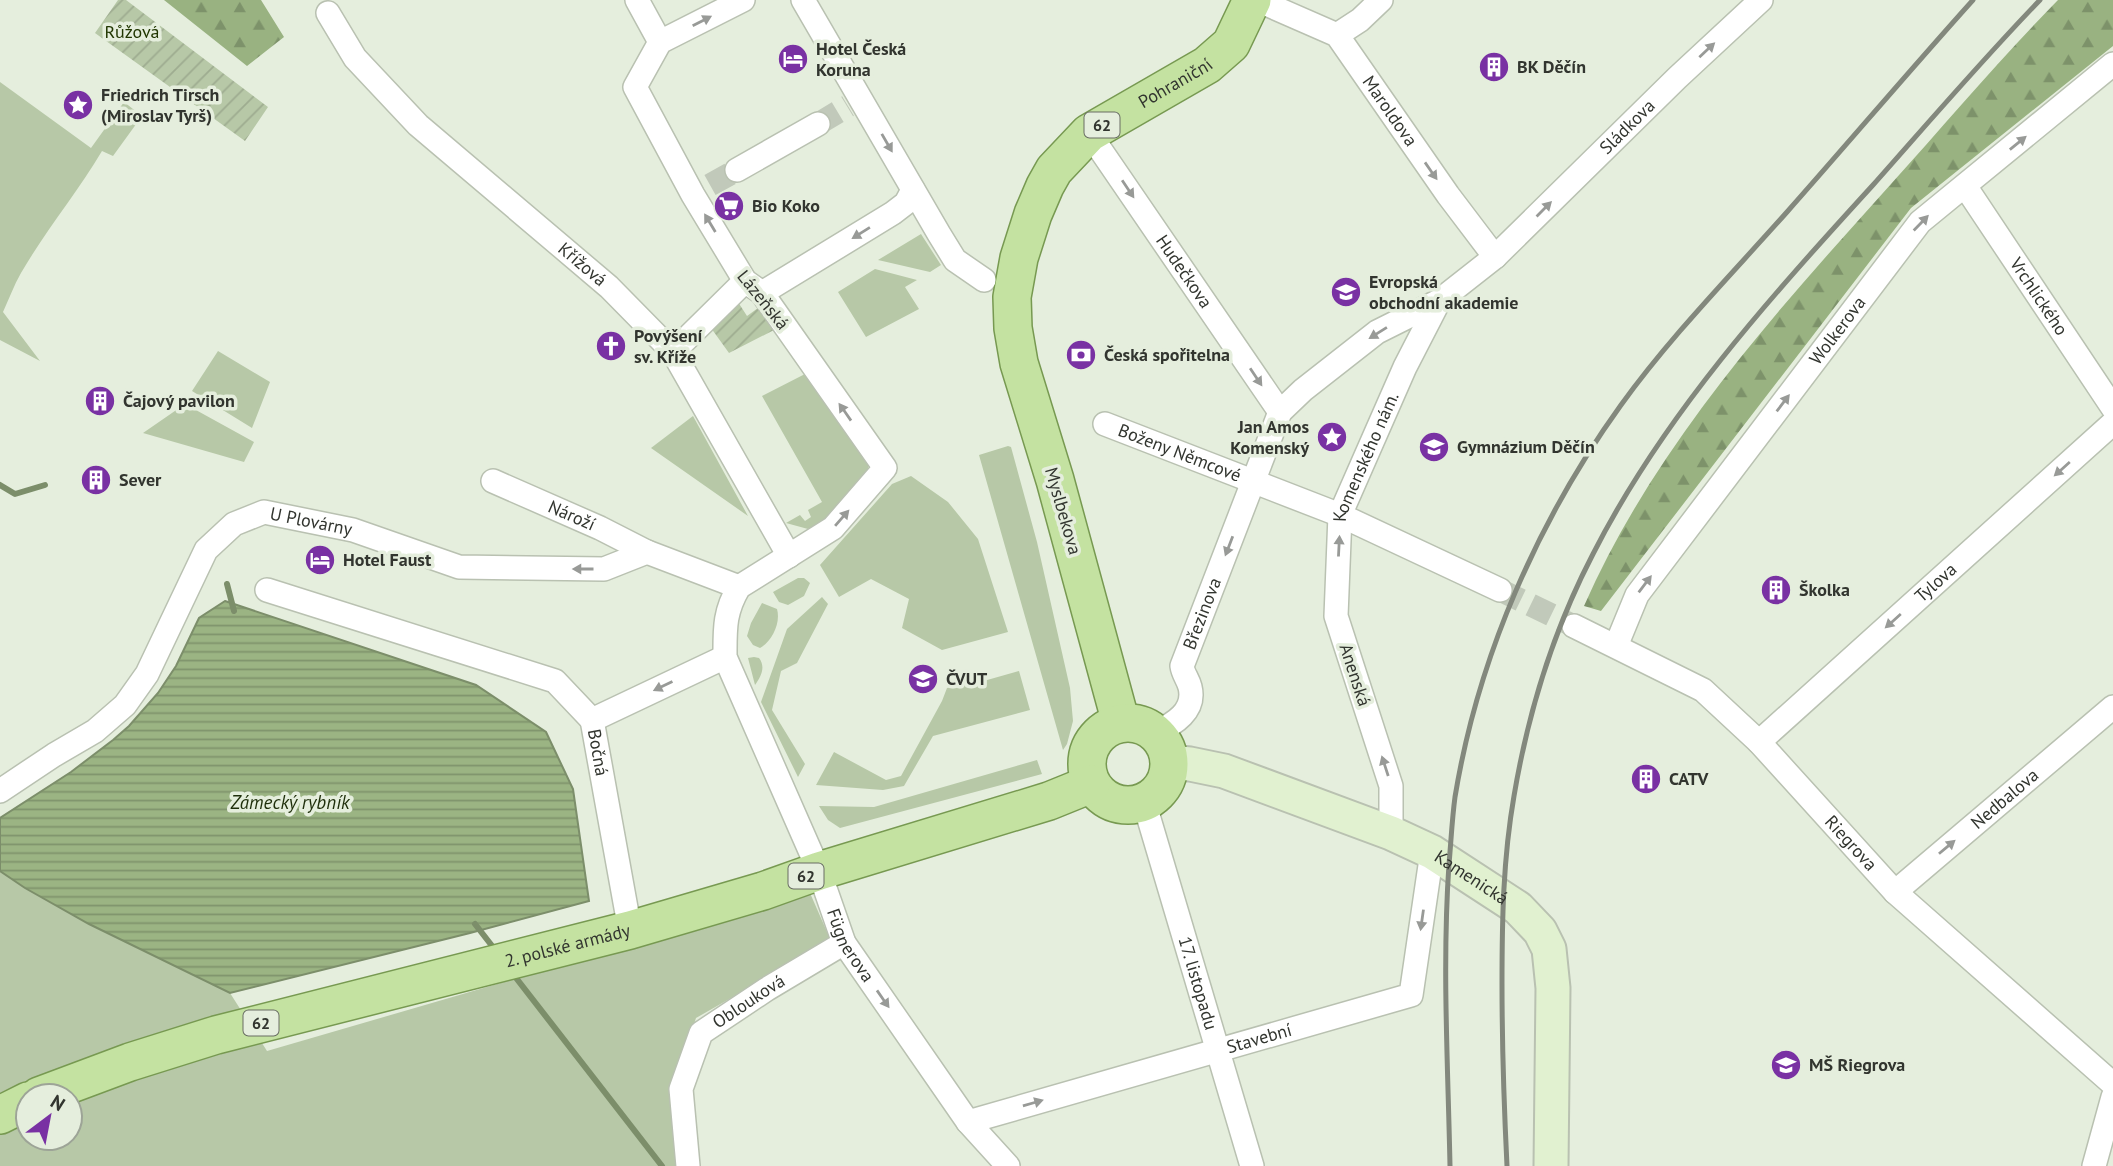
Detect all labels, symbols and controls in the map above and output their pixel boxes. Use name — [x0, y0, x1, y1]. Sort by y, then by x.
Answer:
one-way arrow — [692, 16, 712, 27]
park label: Růžová — [104, 20, 160, 43]
place label: Hotel Česká Koruna — [816, 37, 906, 81]
hotel icon: Hotel Česká Koruna — [776, 42, 810, 76]
one-way arrow — [1698, 43, 1715, 59]
building icon: BK Děčín — [1477, 50, 1511, 84]
street label: Pohraniční — [1134, 53, 1218, 113]
place label: BK Děčín — [1517, 55, 1586, 78]
street label: Maroldova — [1358, 71, 1423, 151]
place label: Friedrich Tirsch (Miroslav Tyrš) — [101, 83, 219, 127]
place icon: Friedrich Tirsch (Miroslav Tyrš) — [61, 88, 95, 122]
street label: Sládkova — [1594, 94, 1660, 159]
road number: 62 — [1084, 113, 1120, 138]
one-way arrow — [881, 134, 893, 153]
one-way arrow — [2008, 135, 2026, 150]
one-way arrow — [1424, 162, 1438, 180]
one-way arrow — [1121, 180, 1135, 198]
supermarket icon: Bio Koko — [712, 189, 746, 223]
place label: Bio Koko — [752, 194, 820, 217]
one-way arrow — [1535, 202, 1552, 218]
one-way arrow — [703, 213, 716, 232]
one-way arrow — [1913, 214, 1930, 231]
one-way arrow — [852, 227, 871, 240]
street label: Hudečkova — [1151, 230, 1218, 313]
street label: Křížová — [554, 237, 612, 291]
street label: Vrchlického — [2004, 252, 2073, 340]
street label: Lázeňská — [732, 265, 794, 334]
place label: Evropská obchodní akademie — [1369, 270, 1519, 314]
school or university icon: Evropská obchodní akademie — [1329, 275, 1363, 309]
street label: Wolkerova — [1804, 292, 1870, 369]
place label: Povýšení sv. Kříže — [634, 324, 703, 368]
one-way arrow — [1369, 326, 1388, 339]
church icon: Povýšení sv. Kříže — [594, 329, 628, 363]
bank icon: Česká spořitelna — [1064, 338, 1098, 372]
place label: Česká spořitelna — [1104, 343, 1230, 366]
one-way arrow — [1249, 368, 1263, 386]
building icon: Čajový pavilon — [83, 384, 117, 418]
street label: Komenského nám. — [1328, 388, 1404, 522]
place label: Čajový pavilon — [123, 389, 235, 412]
one-way arrow — [1775, 394, 1789, 412]
one-way arrow — [838, 403, 852, 421]
place label: Jan Amos Komenský — [1230, 415, 1309, 459]
street label: Boženy Němcové — [1115, 418, 1245, 487]
place icon: Jan Amos Komenský — [1315, 420, 1349, 454]
school or university icon: Gymnázium Děčín — [1417, 430, 1451, 464]
place label: Gymnázium Děčín — [1457, 435, 1595, 458]
one-way arrow — [2054, 460, 2071, 476]
building icon: Sever — [79, 463, 113, 497]
street label: Myslbekova — [1040, 465, 1087, 557]
place label: Sever — [119, 468, 162, 491]
street label: Nároží — [545, 495, 599, 536]
street label: U Plovárny — [268, 502, 355, 541]
one-way arrow — [834, 509, 849, 526]
one-way arrow — [1224, 535, 1235, 556]
one-way arrow — [1334, 535, 1345, 557]
hotel icon: Hotel Faust — [303, 543, 337, 577]
place label: Hotel Faust — [343, 548, 432, 571]
street label: Tylova — [1910, 558, 1961, 607]
one-way arrow — [571, 563, 593, 575]
building icon: Školka — [1759, 573, 1793, 607]
street label: Březinova — [1177, 574, 1226, 653]
one-way arrow — [1638, 576, 1653, 594]
place label: Školka — [1799, 578, 1850, 601]
one-way arrow — [1884, 613, 1902, 629]
street label: Anenská — [1335, 641, 1376, 709]
school or university icon: ČVUT — [906, 662, 940, 696]
place label: ČVUT — [946, 667, 988, 690]
one-way arrow — [653, 680, 673, 692]
street label: Bočná — [583, 727, 614, 778]
one-way arrow — [1379, 755, 1390, 776]
building icon: CATV — [1629, 762, 1663, 796]
street label: Nedbalova — [1966, 763, 2043, 834]
place label: CATV — [1669, 767, 1708, 790]
water label: Zámecký rybník — [229, 790, 351, 814]
street label: Riegrova — [1820, 810, 1882, 876]
one-way arrow — [1939, 840, 1956, 855]
street label: Kamenická — [1430, 845, 1513, 910]
road number: 62 — [788, 863, 824, 888]
street label: Fügnerova — [822, 905, 880, 986]
one-way arrow — [1416, 909, 1427, 931]
street label: 2. polské armády — [502, 918, 633, 972]
street label: 17. listopadu — [1174, 934, 1223, 1032]
street label: Oblouková — [708, 969, 789, 1033]
one-way arrow — [876, 990, 890, 1008]
road number: 62 — [244, 1010, 278, 1036]
street label: Stavební — [1224, 1018, 1295, 1058]
school or university icon: MŠ Riegrova — [1769, 1048, 1803, 1082]
place label: MŠ Riegrova — [1809, 1053, 1905, 1076]
north arrow — [14, 1082, 84, 1152]
text: N — [46, 1089, 70, 1116]
one-way arrow — [1023, 1098, 1044, 1108]

